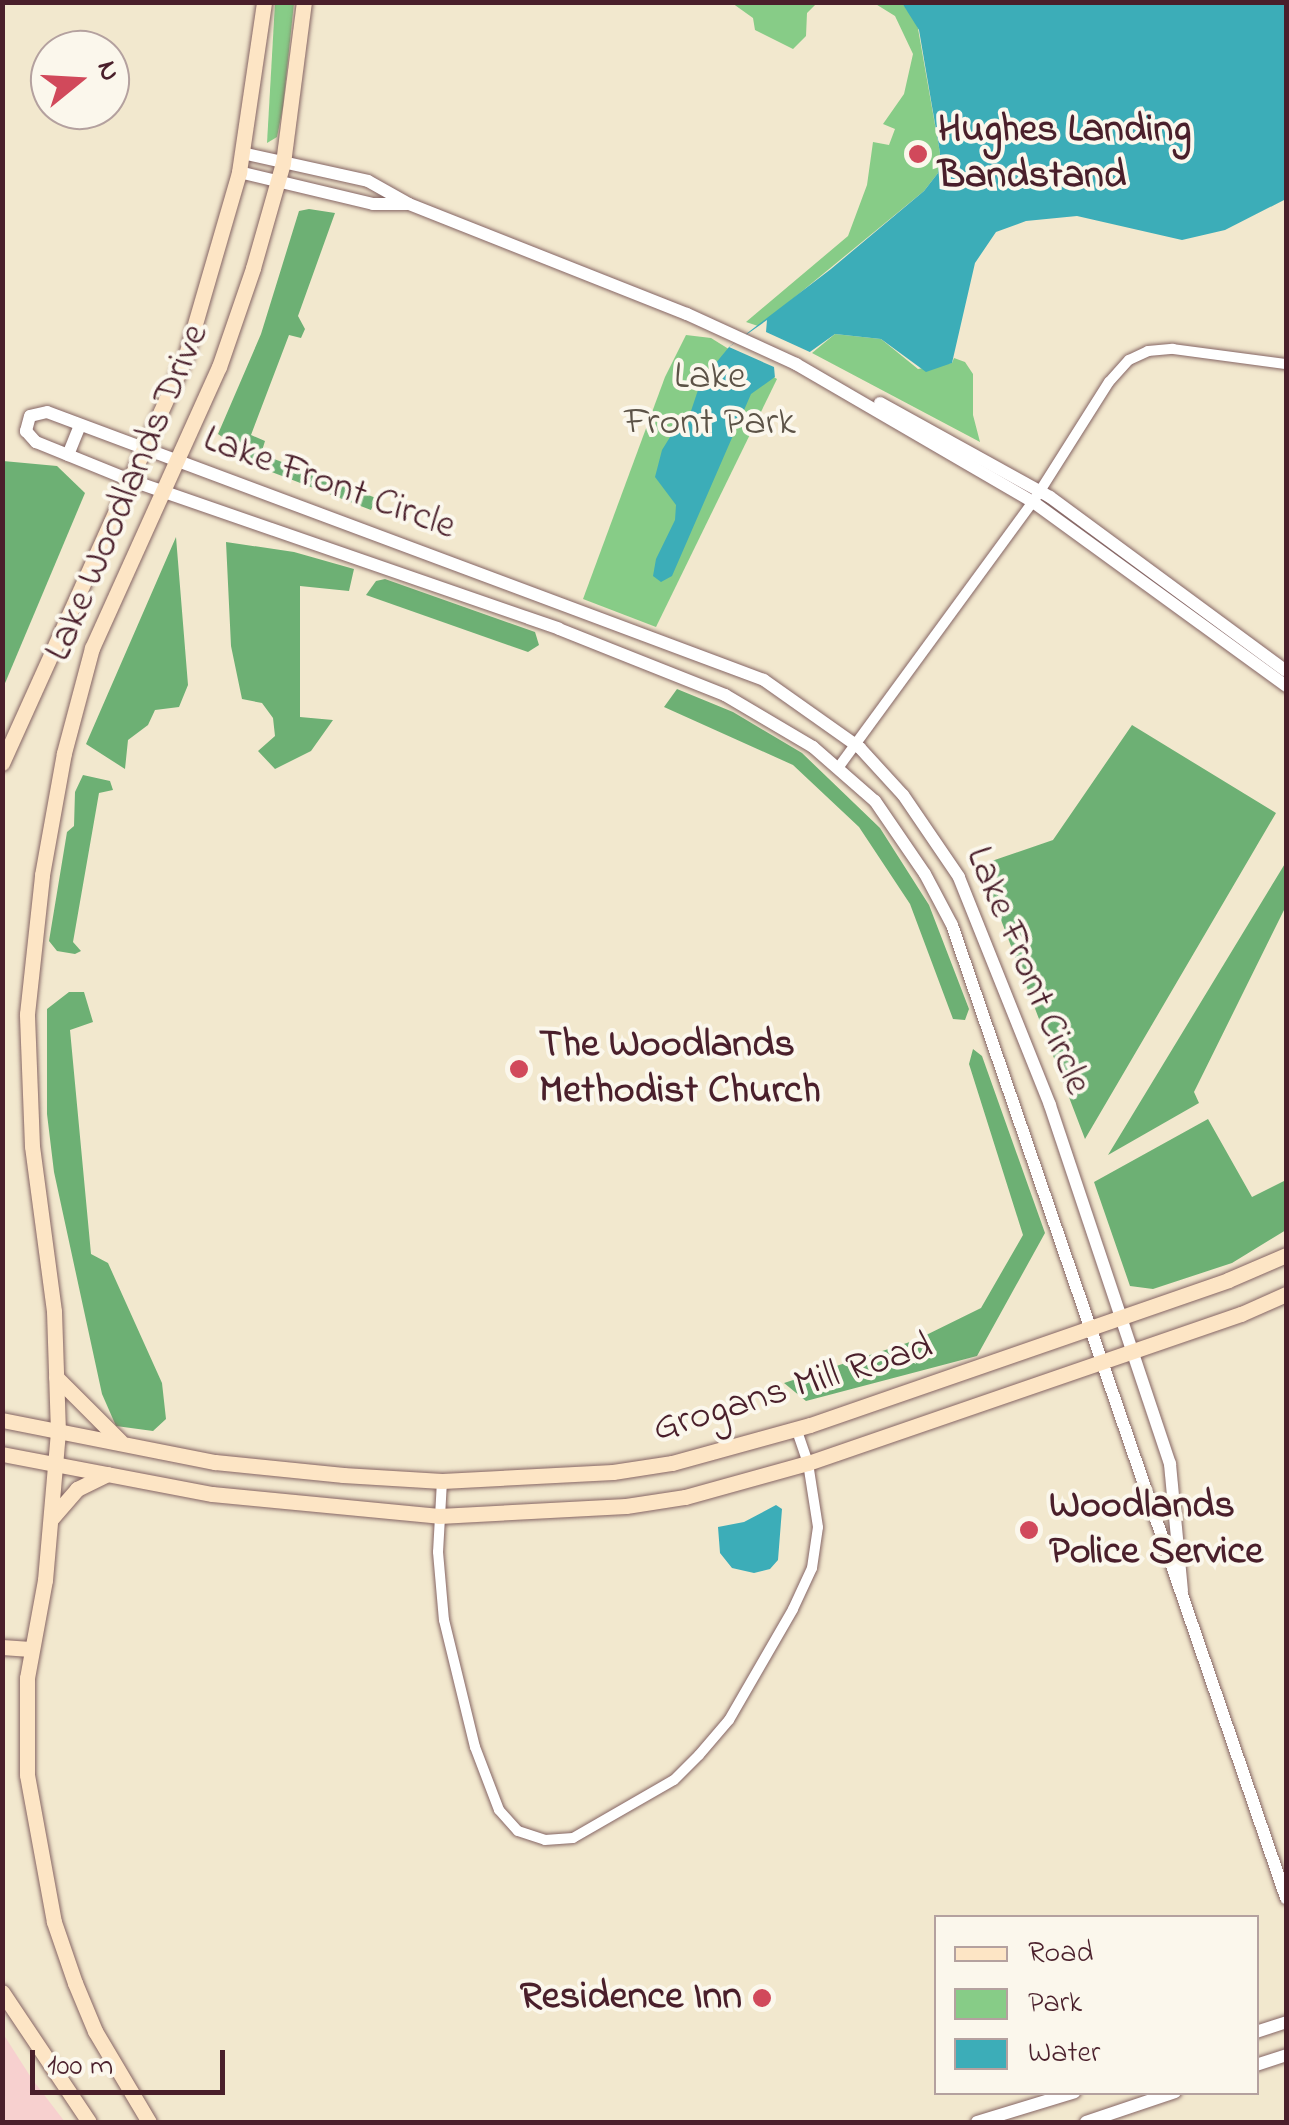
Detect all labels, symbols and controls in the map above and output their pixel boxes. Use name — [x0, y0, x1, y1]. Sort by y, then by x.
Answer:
north arrow — [30, 30, 130, 130]
text: N — [85, 56, 130, 87]
place label: Hughes Landing Bandstand — [938, 107, 1191, 201]
marker: Hughes Landing Bandstand — [907, 143, 929, 165]
street label: Lake Woodlands Drive — [35, 317, 221, 669]
park label: Lake Front Park — [624, 354, 796, 448]
street label: Lake Front Circle — [196, 416, 462, 552]
street label: Lake Front Circle — [953, 840, 1101, 1102]
place label: The Woodlands Methodist Church — [539, 1022, 821, 1116]
marker: The Woodlands Methodist Church — [508, 1058, 530, 1080]
street label: Grogans Mill Road — [647, 1324, 939, 1454]
place label: Woodlands Police Service — [1049, 1483, 1263, 1577]
marker: Woodlands Police Service — [1018, 1519, 1040, 1541]
legend — [934, 1915, 1259, 2095]
text: Road — [1028, 1932, 1093, 1976]
place label: Residence Inn — [520, 1974, 742, 2022]
text: Park — [1028, 1982, 1082, 2026]
marker: Residence Inn — [751, 1987, 773, 2009]
scale bar — [35, 2030, 230, 2092]
text: Water — [1028, 2032, 1100, 2076]
text: 100 m — [47, 2045, 113, 2089]

